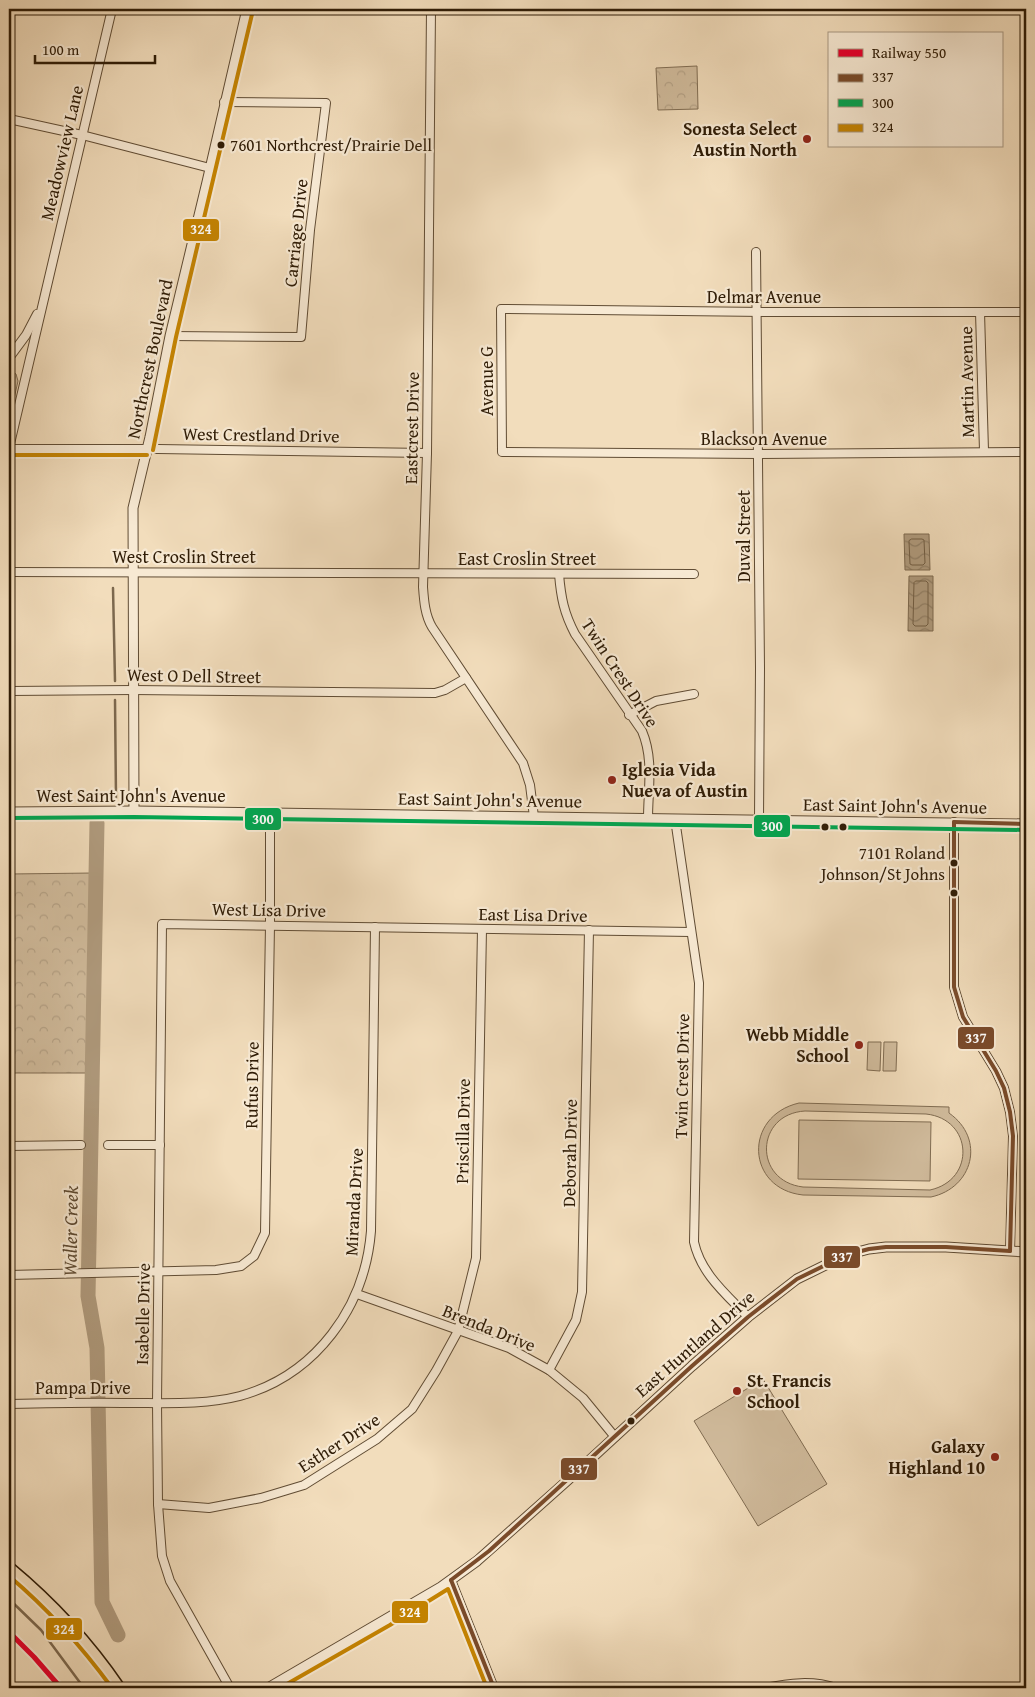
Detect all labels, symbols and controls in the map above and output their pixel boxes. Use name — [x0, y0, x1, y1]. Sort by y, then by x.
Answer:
scale bar — [35, 32, 155, 64]
legend — [828, 32, 1002, 148]
text: 100 m — [42, 39, 80, 60]
text: Railway 550 — [872, 42, 946, 63]
text: 337 — [872, 66, 894, 87]
street label: Meadowview Lane — [33, 83, 90, 223]
text: 300 — [872, 92, 894, 113]
place label: Sonesta Select Austin North — [683, 115, 797, 163]
text: 324 — [872, 116, 894, 137]
place label: 7601 Northcrest/Prairie Dell — [230, 132, 432, 157]
marker: Sonesta Select Austin North — [801, 133, 813, 145]
marker: 7601 Northcrest/Prairie Dell — [216, 140, 226, 150]
street label: Carriage Drive — [276, 178, 315, 288]
line badge: 324 — [182, 218, 220, 242]
text: 324 — [190, 219, 212, 239]
street label: Northcrest Boulevard — [119, 276, 180, 441]
street label: Delmar Avenue — [707, 283, 821, 310]
street label: Martin Avenue — [952, 326, 981, 438]
street label: Avenue G — [473, 346, 500, 416]
street label: Eastcrest Drive — [397, 371, 426, 484]
street label: West Crestland Drive — [182, 420, 340, 449]
street label: Blackson Avenue — [701, 425, 827, 452]
street label: Duval Street — [730, 489, 757, 582]
street label: West Croslin Street — [112, 543, 256, 570]
street label: East Croslin Street — [458, 545, 597, 572]
street label: Twin Crest Drive — [575, 613, 666, 733]
street label: West O Dell Street — [127, 661, 262, 690]
place label: Iglesia Vida Nueva of Austin — [622, 756, 748, 804]
marker: Iglesia Vida Nueva of Austin — [606, 774, 618, 786]
street label: West Saint John's Avenue — [36, 782, 226, 809]
street label: East Saint John's Avenue — [398, 784, 582, 815]
street label: East Saint John's Avenue — [803, 790, 987, 821]
line badge: 300 — [244, 807, 282, 831]
text: 300 — [252, 809, 274, 829]
line badge: 300 — [753, 814, 791, 838]
text: 300 — [761, 816, 783, 836]
unlabelled marker — [820, 822, 830, 832]
unlabelled marker — [838, 822, 848, 832]
place label: 7101 Roland Johnson/St Johns — [819, 840, 945, 886]
marker: 7101 Roland Johnson/St Johns — [949, 858, 959, 868]
unlabelled marker — [949, 888, 959, 898]
street label: West Lisa Drive — [212, 895, 326, 924]
street label: East Lisa Drive — [478, 900, 588, 929]
street label: Twin Crest Drive — [667, 1013, 696, 1139]
place label: Webb Middle School — [746, 1021, 849, 1069]
line badge: 337 — [957, 1026, 995, 1050]
text: 337 — [965, 1028, 987, 1048]
marker: Webb Middle School — [853, 1039, 865, 1051]
street label: Rufus Drive — [237, 1041, 266, 1129]
street label: Priscilla Drive — [448, 1078, 477, 1184]
street label: Deborah Drive — [555, 1099, 584, 1207]
street label: Miranda Drive — [337, 1147, 370, 1257]
water label: Waller Creek — [55, 1185, 85, 1277]
line badge: 337 — [823, 1245, 861, 1269]
text: 337 — [831, 1247, 853, 1267]
street label: Isabelle Drive — [128, 1263, 157, 1365]
street label: East Huntland Drive — [629, 1284, 760, 1403]
street label: Brenda Drive — [439, 1297, 540, 1358]
place label: St. Francis School — [747, 1367, 831, 1415]
street label: Pampa Drive — [35, 1374, 131, 1401]
marker: St. Francis School — [731, 1385, 743, 1397]
street label: Esther Drive — [292, 1406, 385, 1479]
unlabelled marker — [626, 1416, 636, 1426]
place label: Galaxy Highland 10 — [888, 1433, 986, 1481]
marker: Galaxy Highland 10 — [989, 1451, 1001, 1463]
line badge: 337 — [560, 1457, 598, 1481]
text: 337 — [568, 1459, 590, 1479]
line badge: 324 — [391, 1600, 429, 1624]
text: 324 — [399, 1602, 421, 1622]
line badge: 324 — [45, 1617, 83, 1641]
text: 324 — [53, 1619, 75, 1639]

